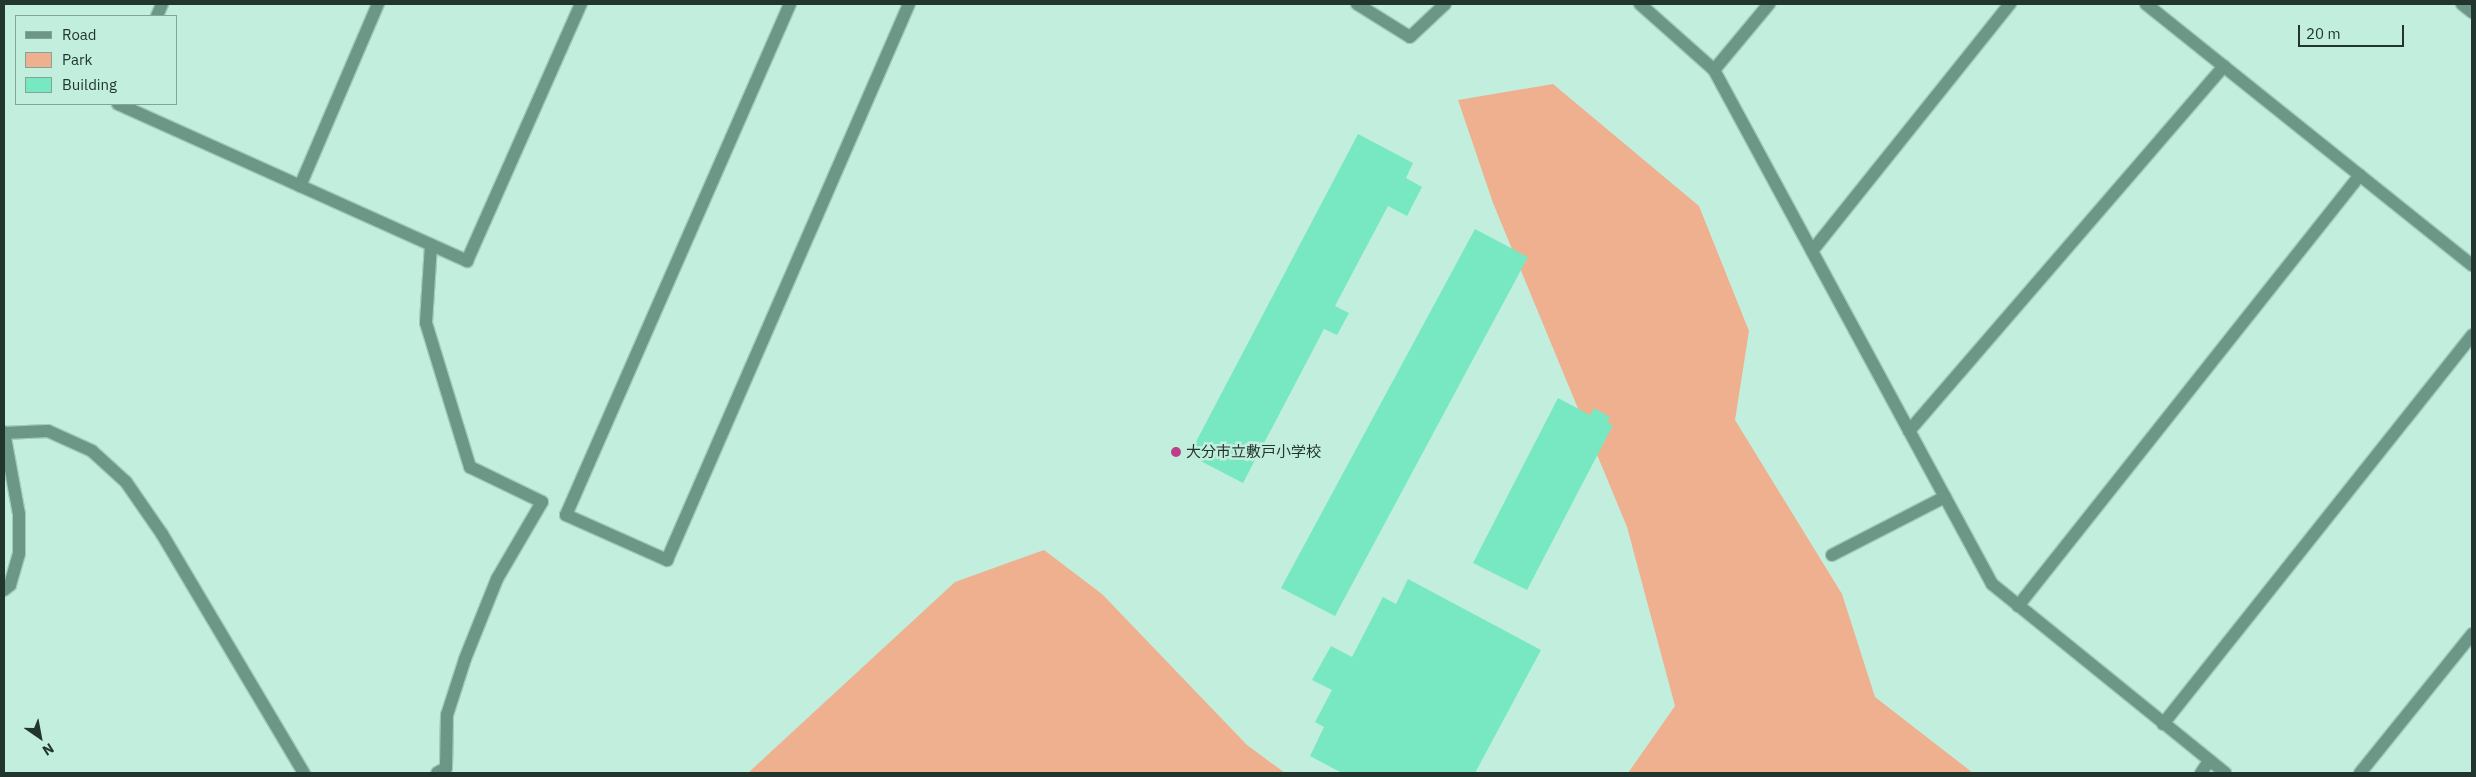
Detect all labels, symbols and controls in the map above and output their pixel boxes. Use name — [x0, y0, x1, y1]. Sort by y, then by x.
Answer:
legend — [15, 15, 178, 105]
scale bar — [2301, 15, 2407, 47]
text: 20 m — [2306, 24, 2341, 43]
text: Road — [62, 25, 97, 44]
text: Park — [62, 50, 92, 69]
text: Building — [62, 75, 117, 94]
place label: 大分市立敷戸小学校 — [1186, 443, 1321, 461]
marker: 大分市立敷戸小学校 — [1170, 446, 1182, 458]
north arrow — [15, 712, 65, 762]
text: N — [39, 739, 57, 760]

